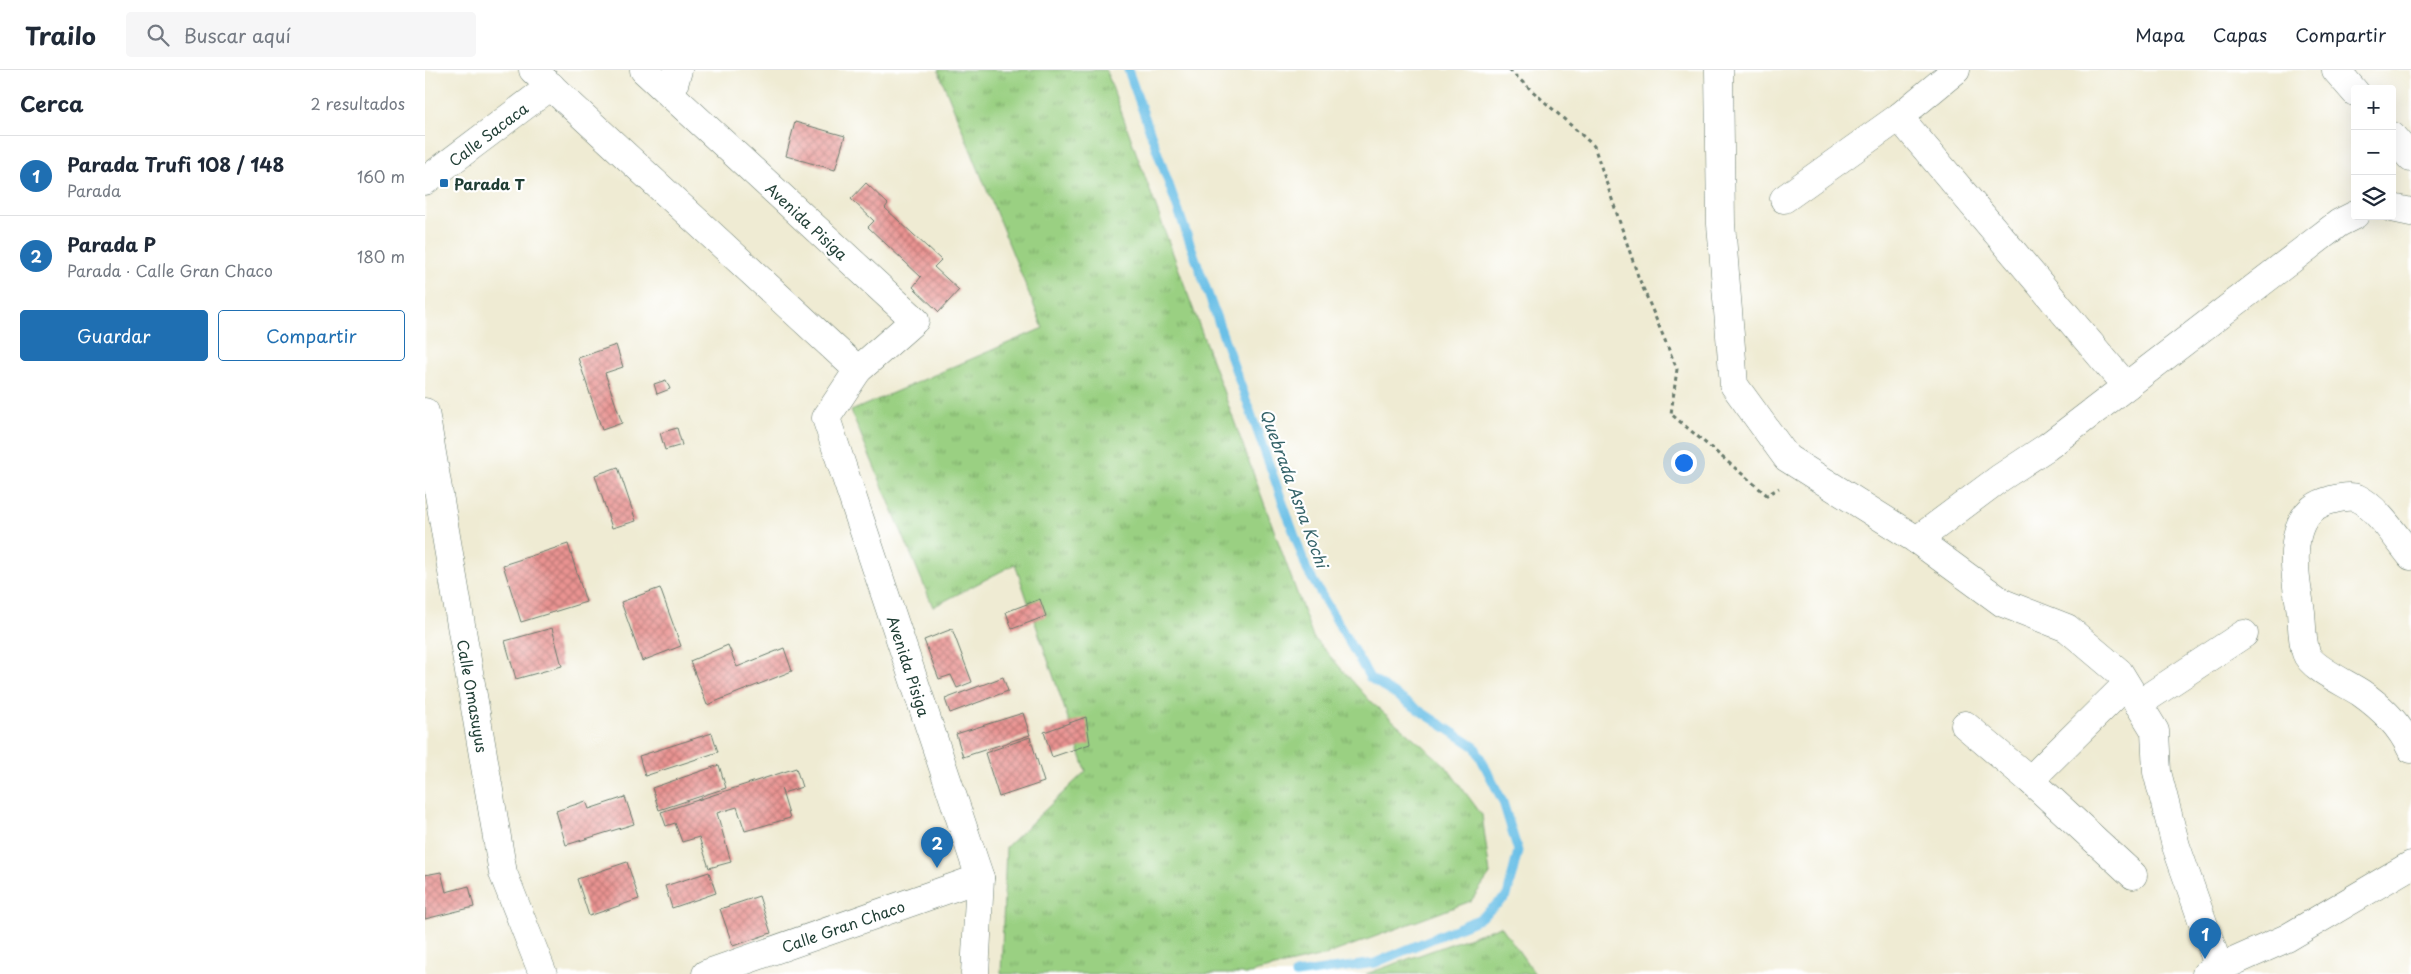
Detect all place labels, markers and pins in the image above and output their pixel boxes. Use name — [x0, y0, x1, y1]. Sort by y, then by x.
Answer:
place label: Parada T — [454, 172, 525, 195]
marker: Parada T — [438, 177, 450, 189]
pin: 2 — [921, 827, 953, 868]
pin: 1 — [2189, 918, 2221, 959]

